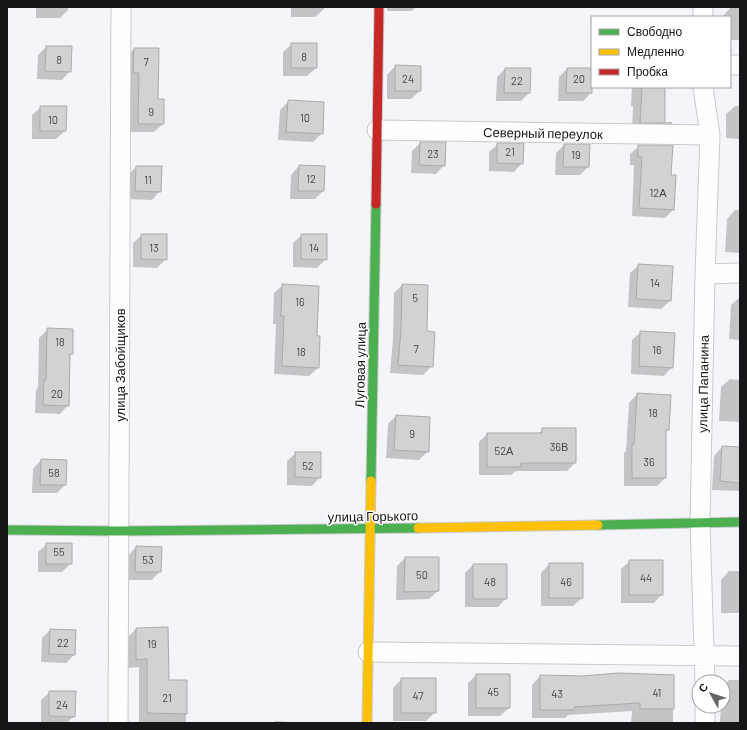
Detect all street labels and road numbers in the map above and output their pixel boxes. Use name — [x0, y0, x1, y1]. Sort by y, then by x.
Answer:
street label: Северный переулок — [483, 124, 603, 142]
street label: улица Забойщиков — [112, 308, 128, 422]
street label: Луговая улица — [351, 321, 369, 408]
street label: улица Папанина — [694, 334, 712, 433]
street label: улица Горького — [328, 507, 418, 525]

